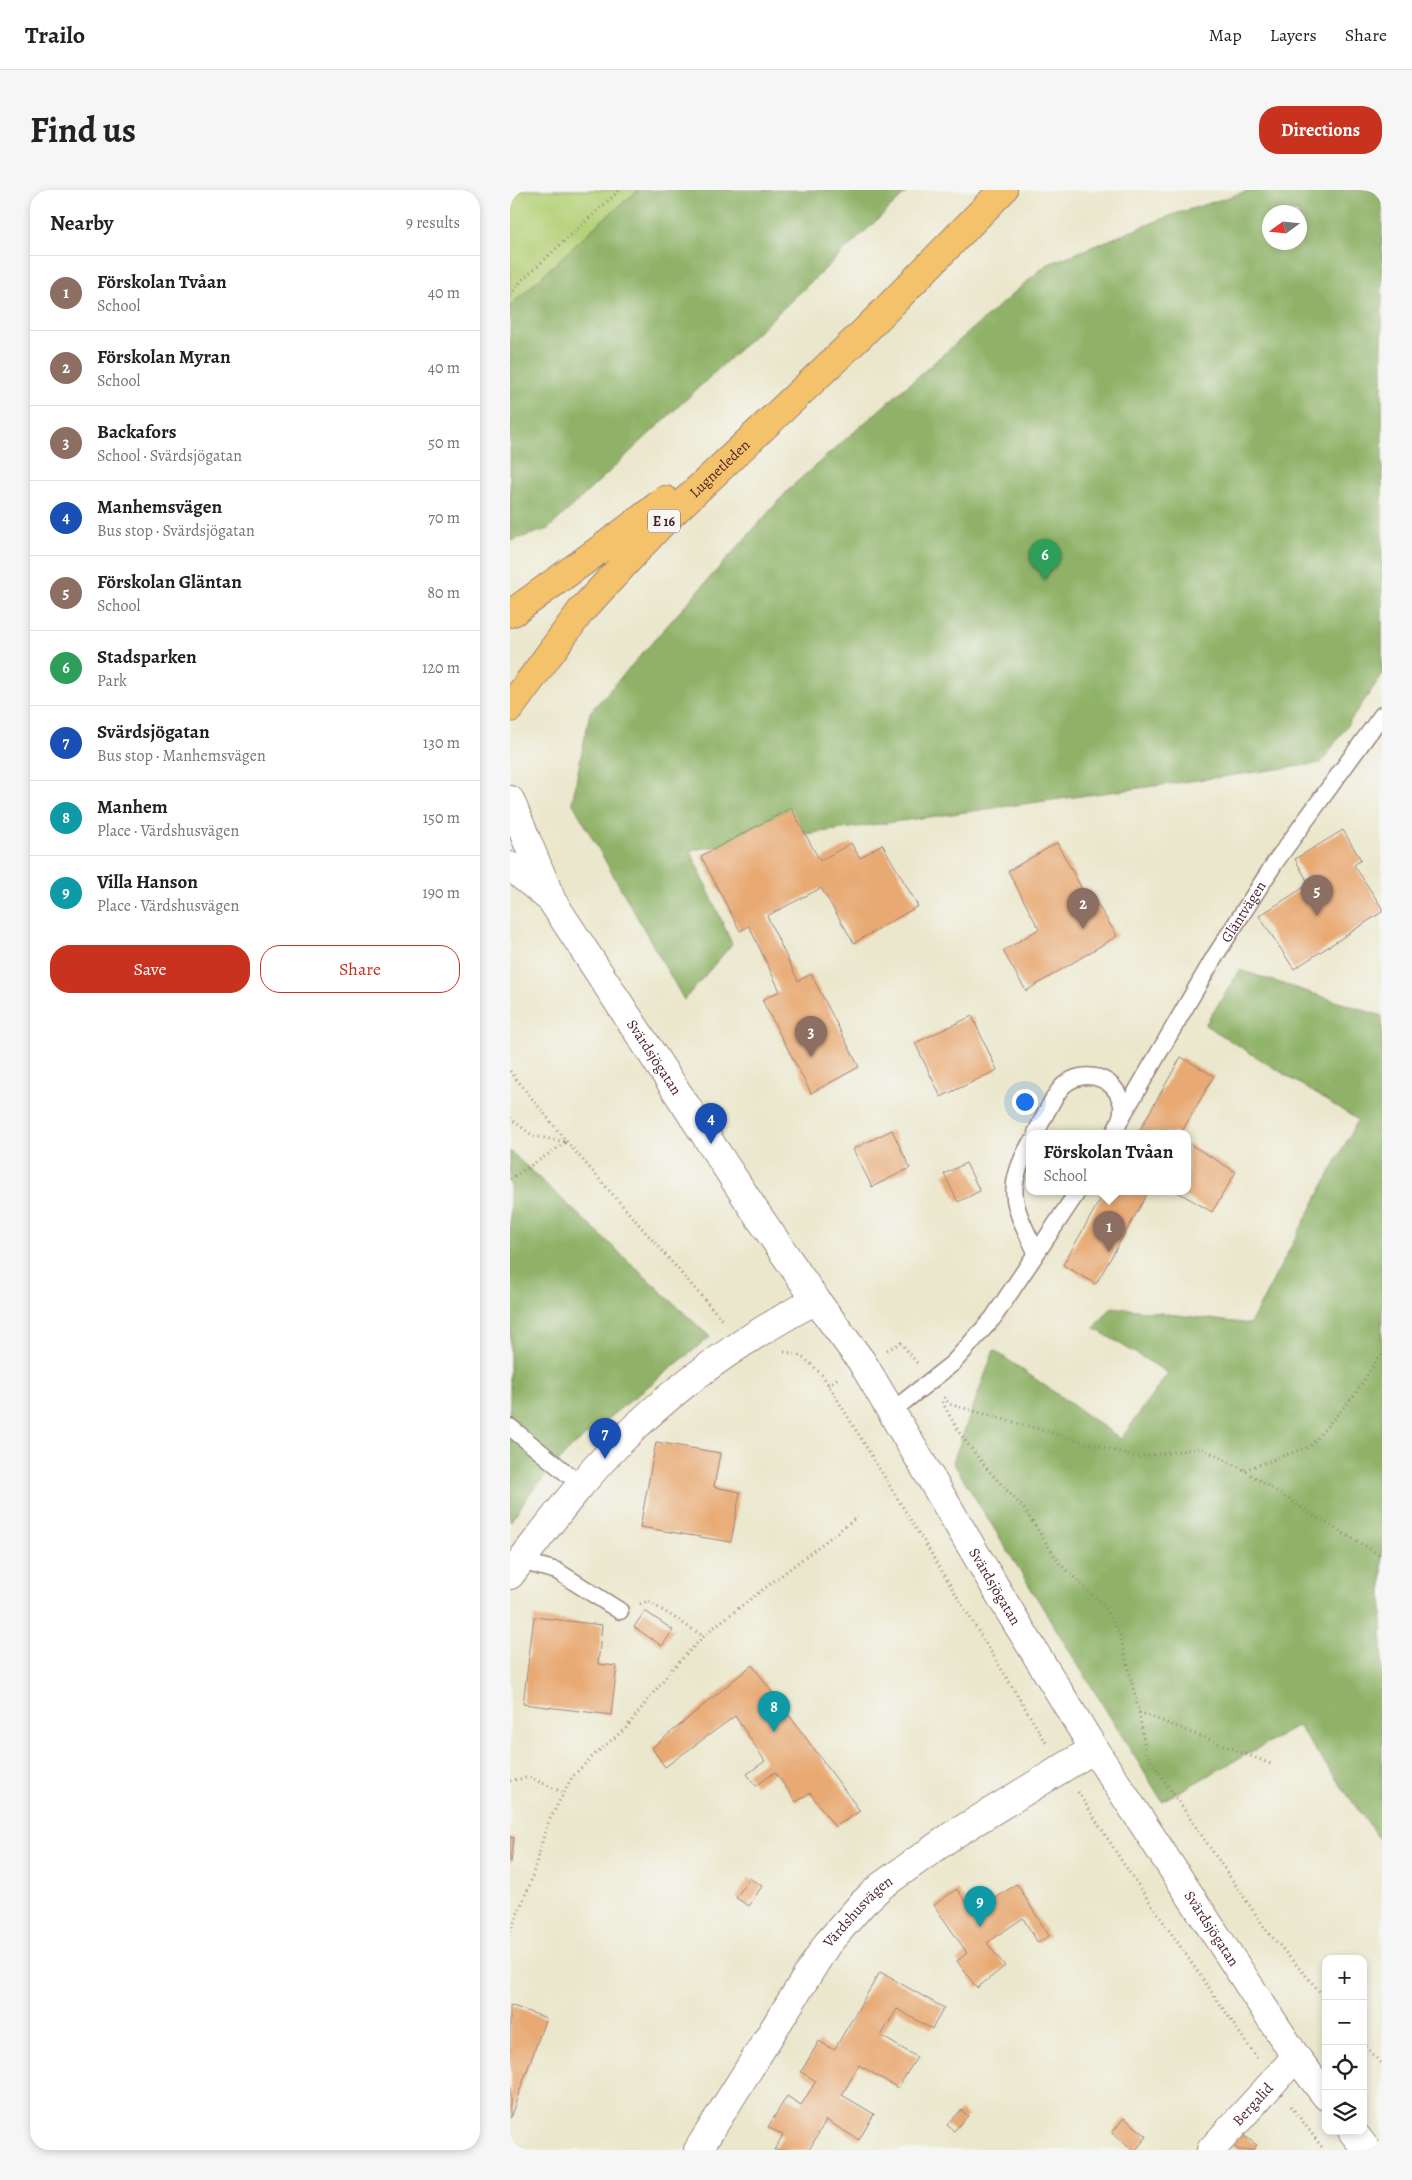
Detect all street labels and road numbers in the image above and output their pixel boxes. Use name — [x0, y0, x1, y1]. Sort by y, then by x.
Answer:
street label: Lugnetleden — [685, 435, 754, 502]
road number: E 16 — [648, 510, 680, 532]
street label: Gläntvägen — [1216, 877, 1271, 946]
street label: Svärdsjögatan — [622, 1015, 686, 1099]
street label: Svärdsjögatan — [964, 1544, 1026, 1629]
street label: Värdshusvägen — [818, 1871, 897, 1952]
street label: Svärdsjögatan — [1180, 1887, 1244, 1970]
street label: Bergalid — [1228, 2078, 1278, 2130]

